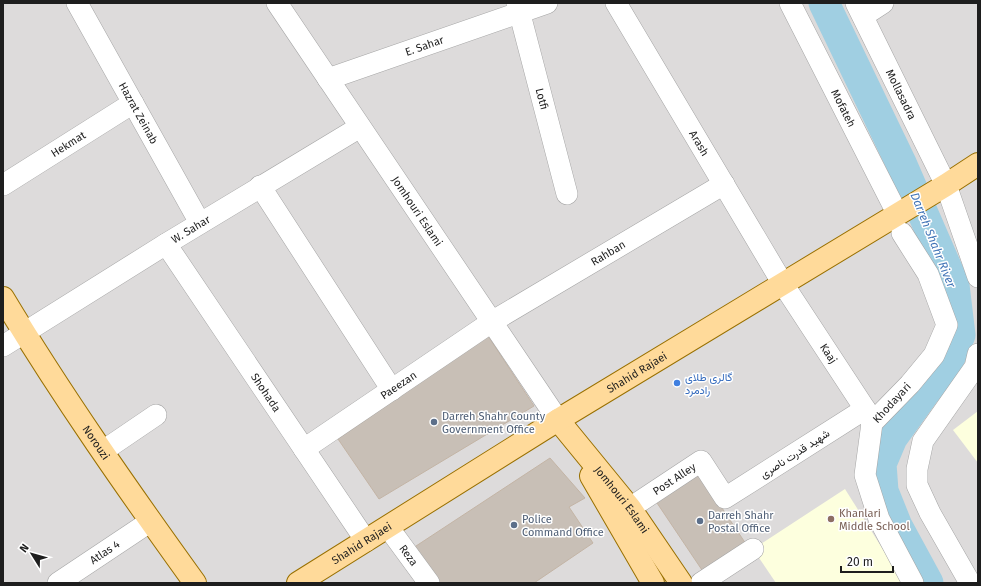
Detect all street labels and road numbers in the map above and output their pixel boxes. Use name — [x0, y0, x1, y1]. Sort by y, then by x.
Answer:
street label: E. Sahar — [403, 33, 446, 58]
street label: Mollasadra — [883, 67, 919, 122]
street label: Hazrat Zeinab — [116, 80, 161, 146]
street label: Lotfi — [533, 87, 551, 111]
street label: Mofateh — [829, 87, 859, 129]
street label: Hekmat — [48, 128, 88, 160]
street label: Arash — [687, 128, 712, 158]
street label: Jomhouri Eslami — [389, 174, 445, 249]
street label: W. Sahar — [169, 212, 213, 246]
street label: Rahban — [588, 238, 628, 268]
street label: Kaaj — [817, 341, 840, 366]
street label: Shahid Rajaei — [604, 349, 669, 395]
street label: Paeezan — [378, 368, 419, 402]
street label: Shohada — [248, 371, 284, 414]
street label: Khodayari — [870, 380, 914, 426]
street label: Norouzi — [80, 423, 112, 462]
street label: شهید قدرت ناصری — [758, 426, 833, 481]
street label: Post Alley — [650, 460, 699, 498]
street label: Jomhouri Eslami — [592, 463, 652, 536]
street label: Shahid Rajaei — [329, 520, 394, 567]
street label: Atlas 4 — [87, 537, 122, 567]
street label: Reza — [397, 542, 421, 568]

